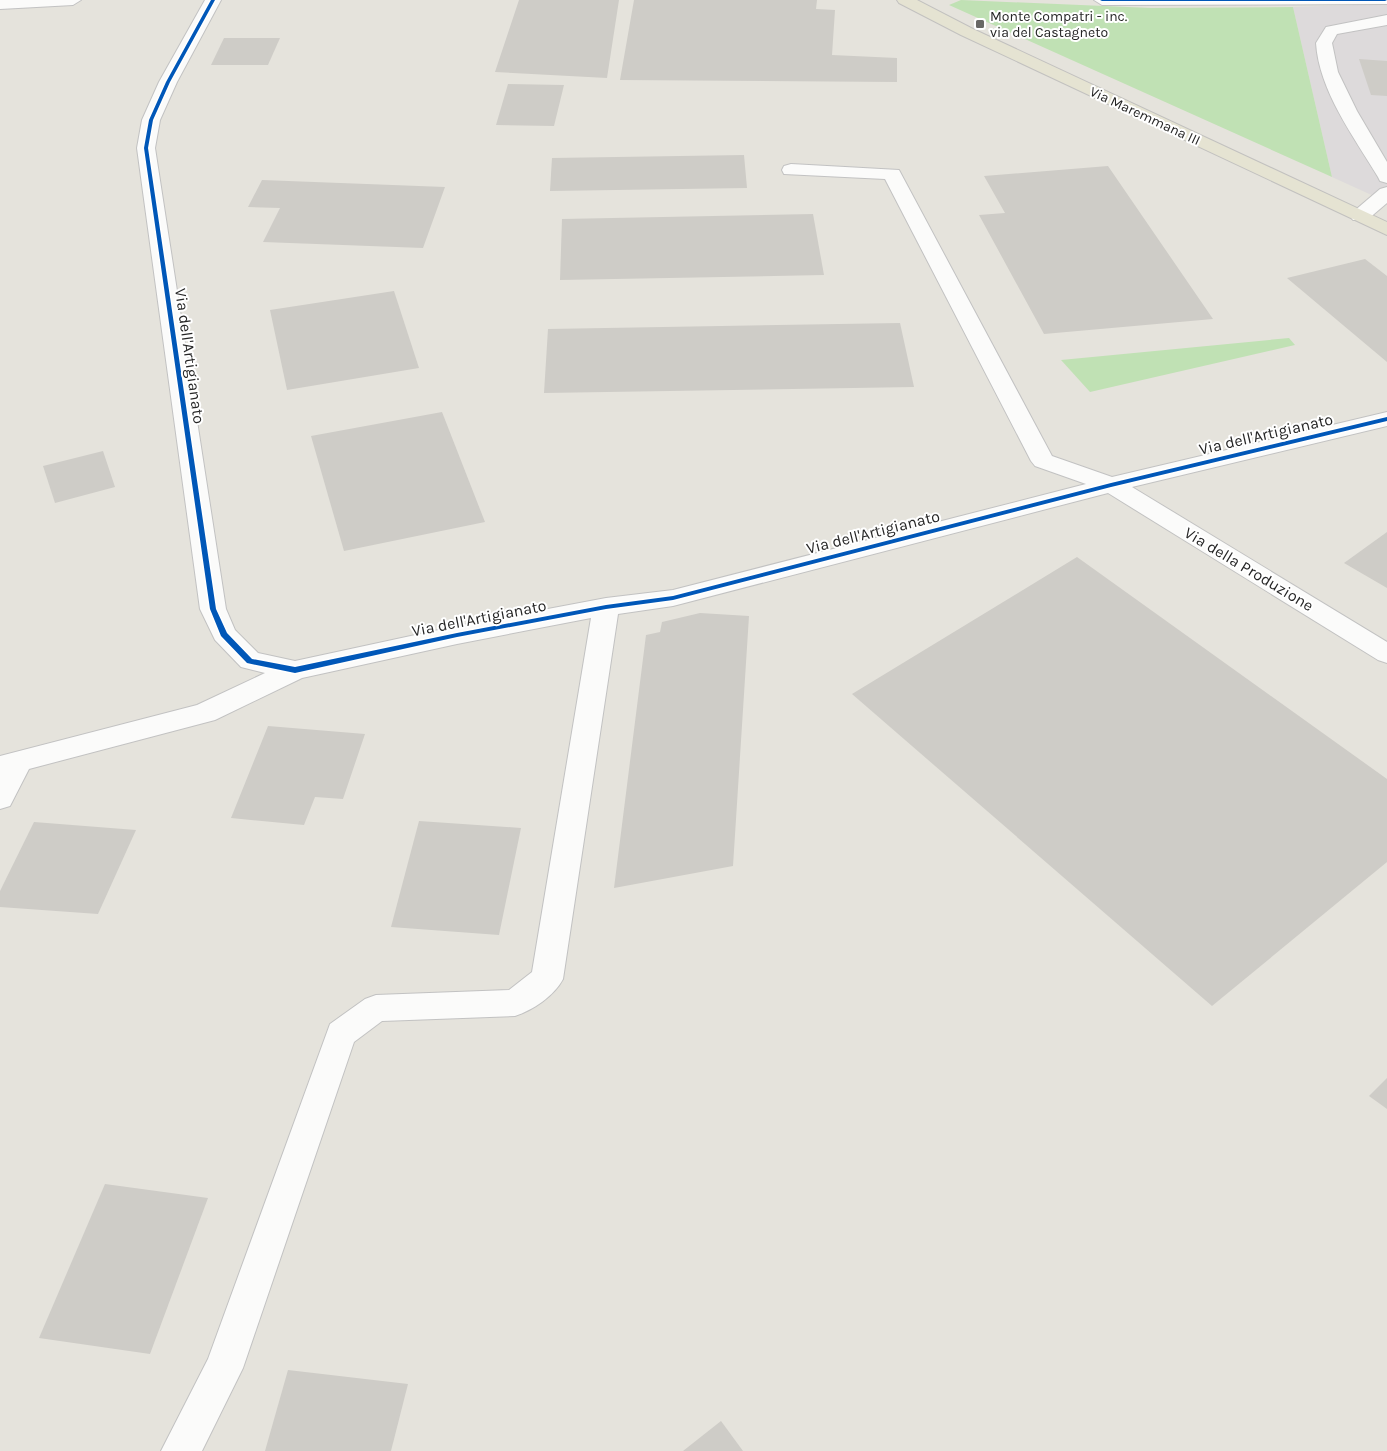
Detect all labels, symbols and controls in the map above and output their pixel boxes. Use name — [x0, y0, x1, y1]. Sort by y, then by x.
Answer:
place label: Monte Compatri - inc. via del Castagneto — [990, 8, 1128, 41]
marker: Monte Compatri - inc. via del Castagneto — [974, 18, 986, 30]
street label: Via Maremmana III — [1087, 83, 1203, 149]
street label: Via dell'Artigianato — [171, 287, 209, 425]
street label: Via dell'Artigianato — [1197, 409, 1335, 459]
street label: Via dell'Artigianato — [804, 506, 942, 558]
street label: Via della Produzione — [1181, 523, 1317, 615]
street label: Via dell'Artigianato — [410, 596, 548, 640]

